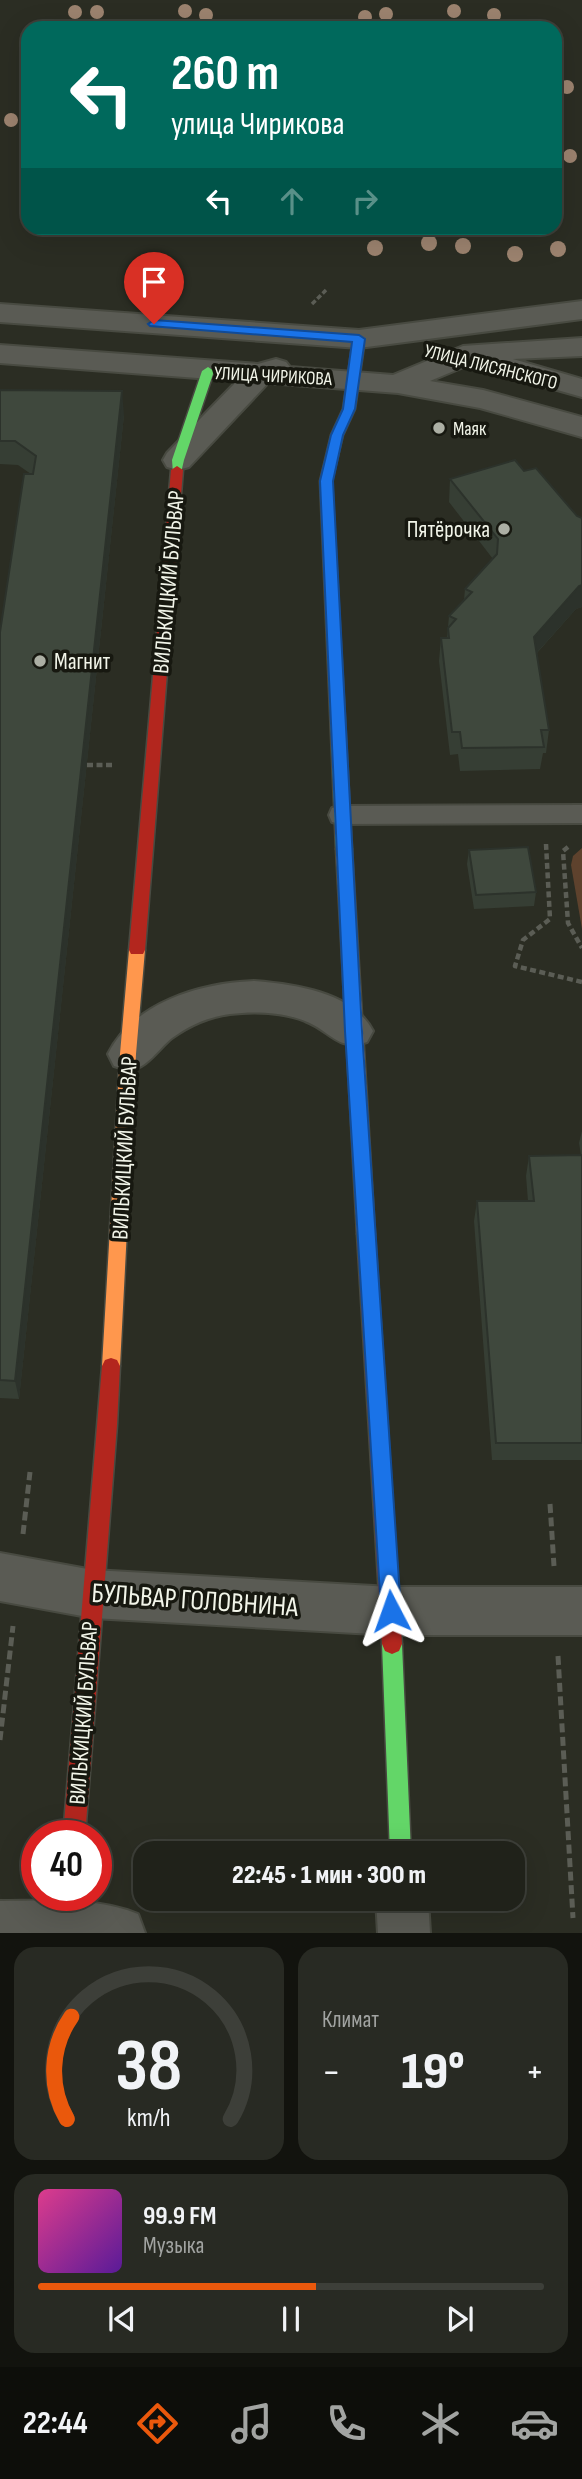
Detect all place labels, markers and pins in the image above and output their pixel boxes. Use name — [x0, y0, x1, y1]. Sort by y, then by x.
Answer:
pin — [124, 252, 184, 324]
place label: Маяк — [453, 418, 487, 441]
marker: Маяк — [431, 420, 447, 436]
place label: Пятёрочка — [407, 516, 490, 544]
marker: Пятёрочка — [496, 521, 512, 537]
place label: Магнит — [54, 648, 111, 676]
marker: Магнит — [32, 653, 48, 669]

